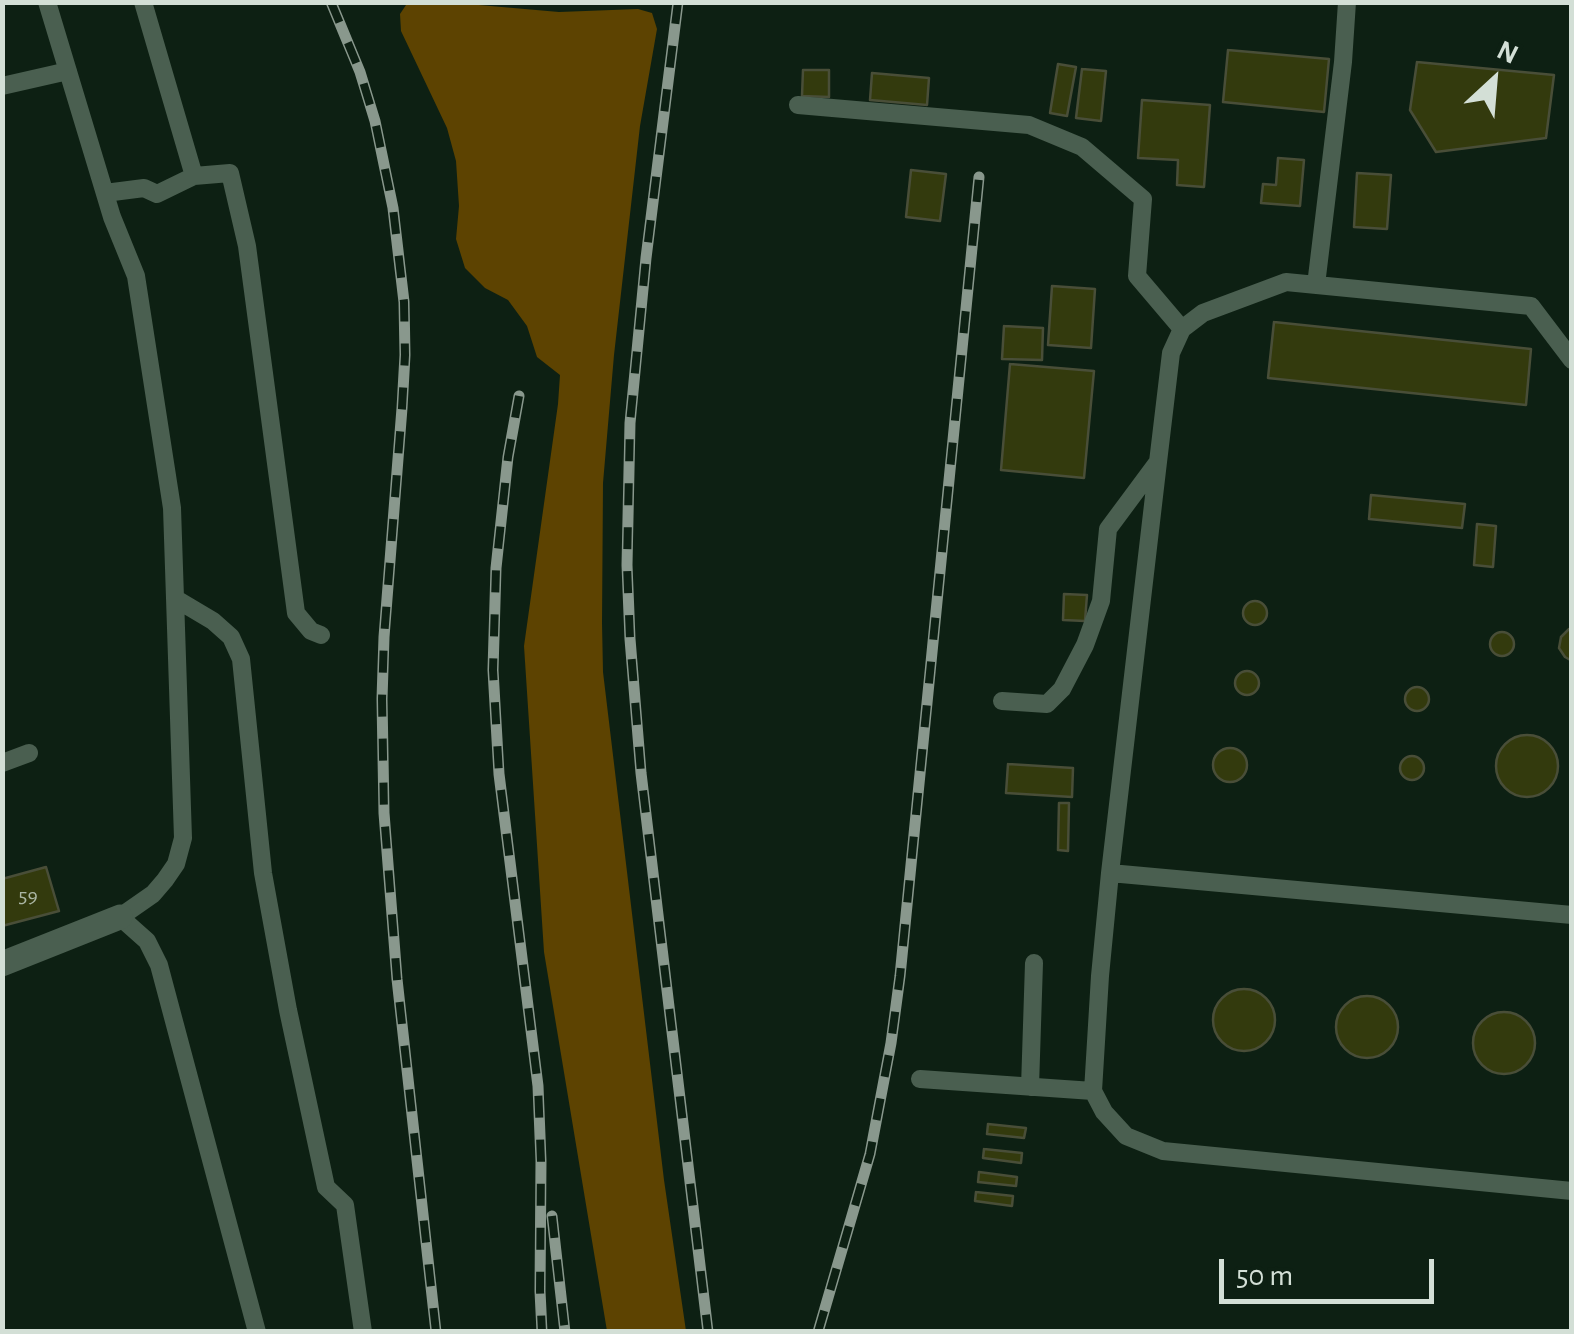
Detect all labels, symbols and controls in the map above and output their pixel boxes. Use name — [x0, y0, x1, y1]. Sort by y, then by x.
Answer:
north arrow — [1444, 30, 1544, 130]
text: N — [1492, 36, 1522, 70]
house number: 59 — [18, 882, 38, 908]
scale bar — [1224, 1239, 1439, 1301]
text: 50 m — [1236, 1261, 1293, 1291]

